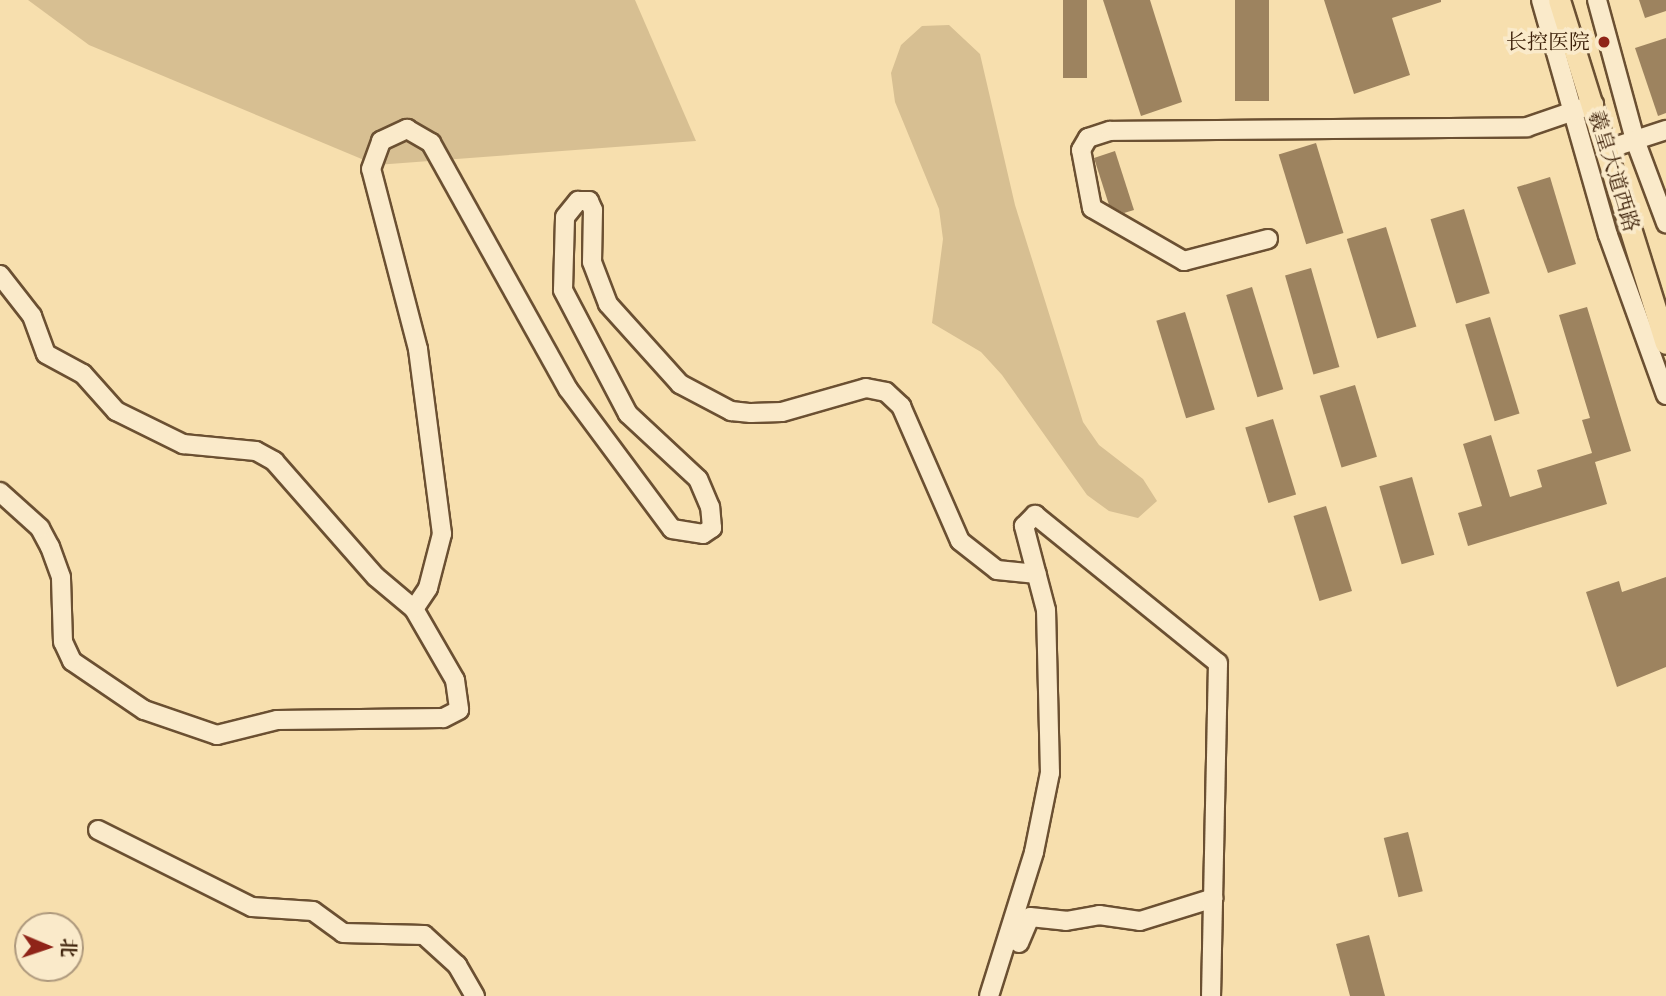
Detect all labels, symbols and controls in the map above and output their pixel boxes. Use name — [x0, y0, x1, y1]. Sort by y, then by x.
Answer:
place label: 长控医院 — [1506, 29, 1590, 55]
marker: 长控医院 — [1596, 34, 1612, 50]
street label: 羲皇大道西路 — [1584, 107, 1644, 235]
north arrow — [14, 912, 84, 982]
text: 北 — [57, 938, 79, 958]

